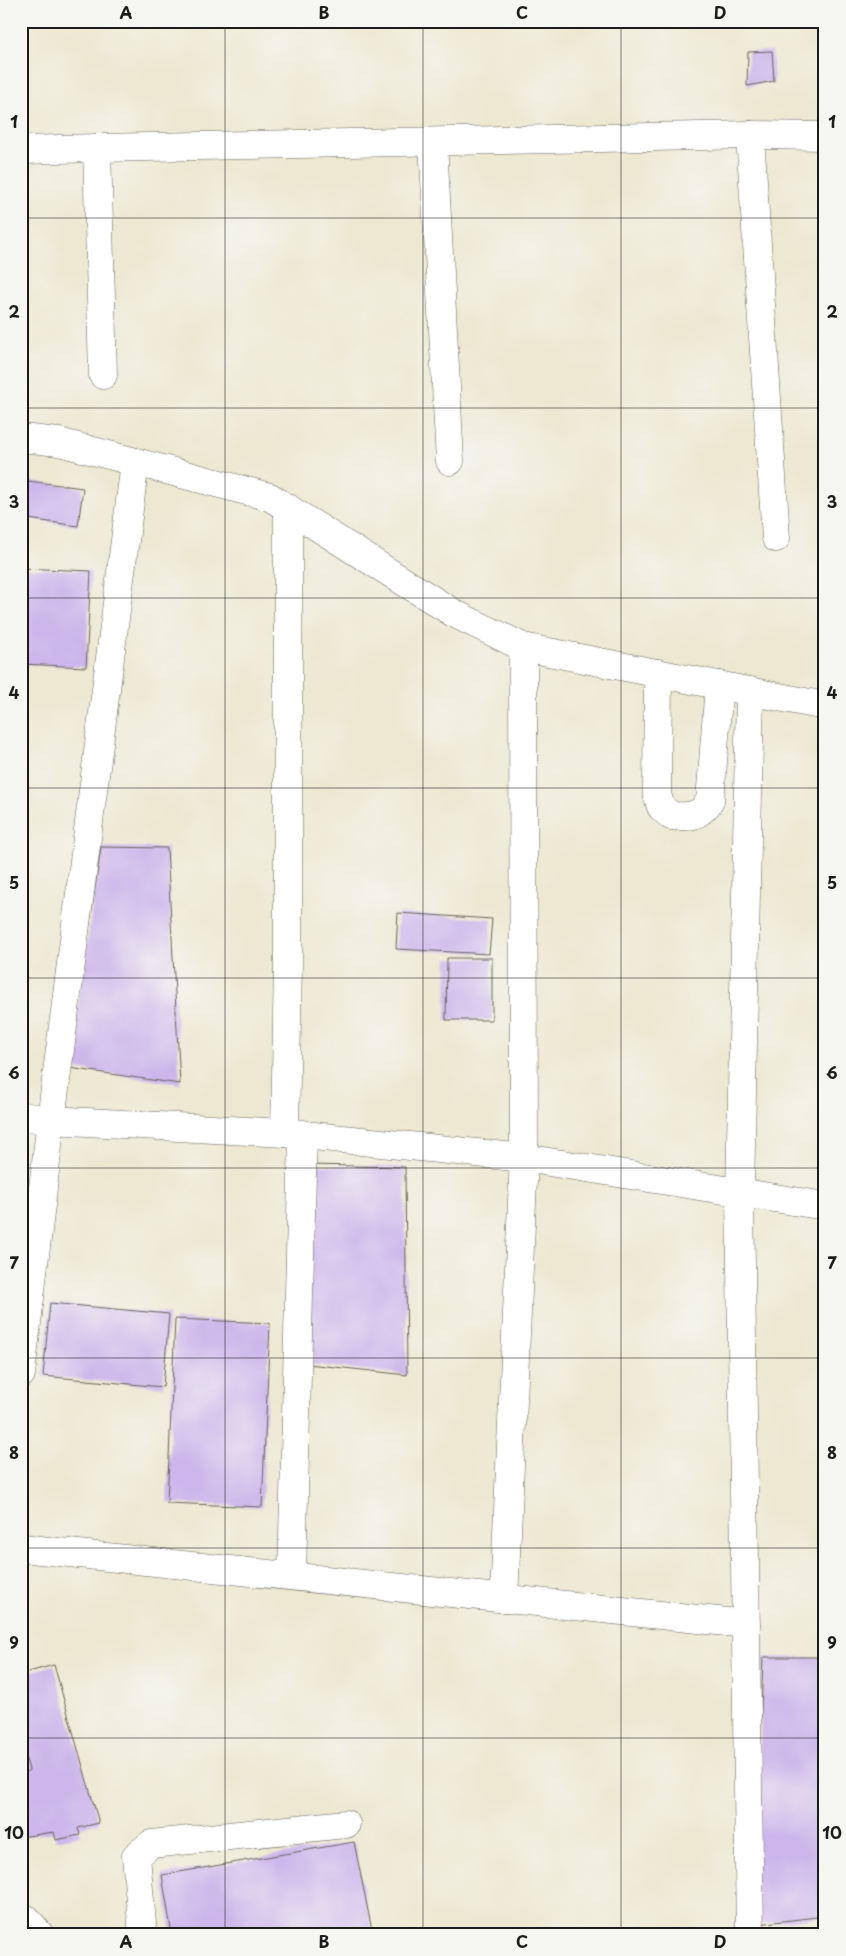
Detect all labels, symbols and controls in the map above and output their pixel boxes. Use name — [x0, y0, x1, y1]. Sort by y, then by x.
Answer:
text: A — [120, 0, 133, 24]
text: B — [319, 0, 330, 24]
text: C — [516, 0, 528, 24]
text: D — [714, 0, 726, 24]
text: 1 — [10, 109, 18, 133]
text: 1 — [828, 109, 836, 133]
text: 2 — [8, 299, 20, 323]
text: 2 — [826, 299, 838, 323]
text: 3 — [9, 489, 19, 513]
text: 3 — [827, 489, 837, 513]
text: 4 — [9, 680, 20, 704]
text: 4 — [827, 680, 838, 704]
text: 5 — [9, 870, 19, 894]
text: 5 — [827, 870, 837, 894]
text: 6 — [8, 1060, 20, 1084]
text: 6 — [826, 1060, 838, 1084]
text: 7 — [9, 1250, 19, 1274]
text: 7 — [827, 1250, 837, 1274]
text: 8 — [9, 1440, 19, 1464]
text: 8 — [827, 1440, 837, 1464]
text: 9 — [9, 1630, 19, 1654]
text: 9 — [827, 1630, 837, 1654]
text: 10 — [4, 1820, 24, 1844]
text: 10 — [822, 1820, 842, 1844]
text: A — [120, 1929, 133, 1953]
text: B — [319, 1929, 330, 1953]
text: C — [516, 1929, 528, 1953]
text: D — [714, 1929, 726, 1953]

